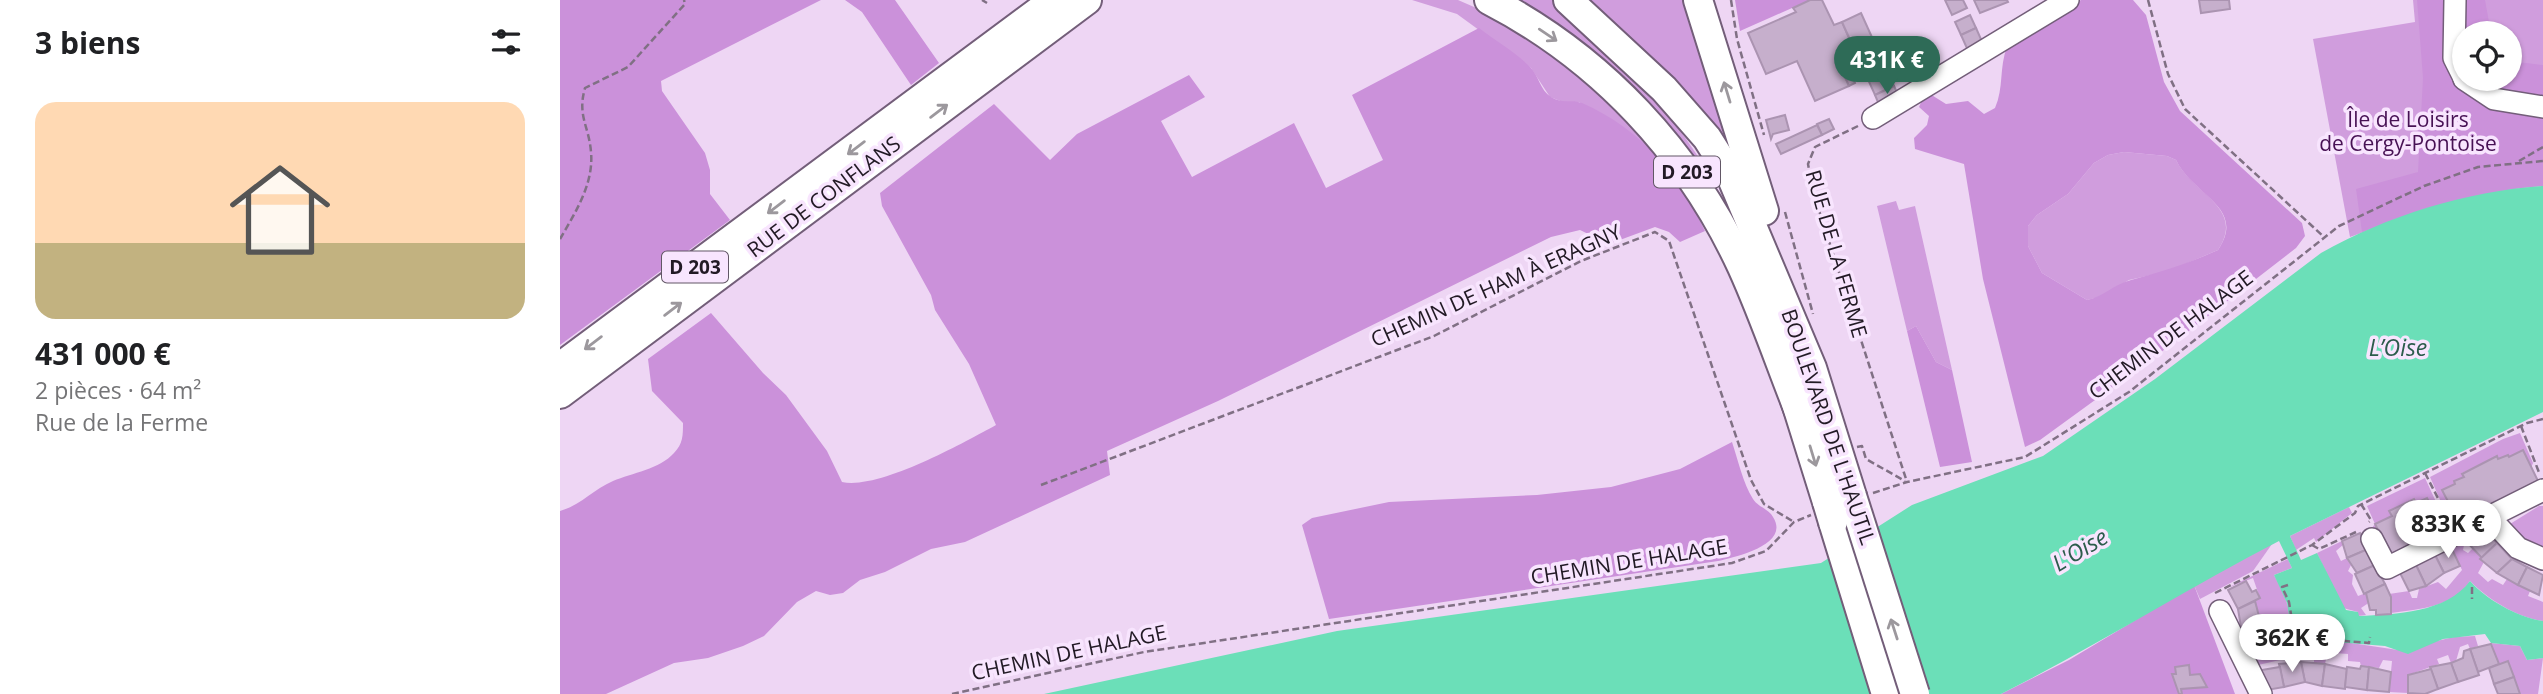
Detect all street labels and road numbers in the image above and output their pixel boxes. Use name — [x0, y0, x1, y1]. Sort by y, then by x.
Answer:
street label: RUE DE CONFLANS — [741, 129, 906, 263]
road number: D 203 — [1654, 156, 1720, 188]
street label: RUE DE LA FERME — [1800, 166, 1874, 341]
street label: CHEMIN DE HAM À ERAGNY — [1366, 217, 1625, 353]
road number: D 203 — [662, 252, 728, 282]
street label: CHEMIN DE HALAGE — [2083, 263, 2258, 405]
street label: BOULEVARD DE L'HAUTIL — [1775, 305, 1883, 548]
street label: CHEMIN DE HALAGE — [1529, 532, 1729, 590]
street label: CHEMIN DE HALAGE — [969, 618, 1169, 686]

